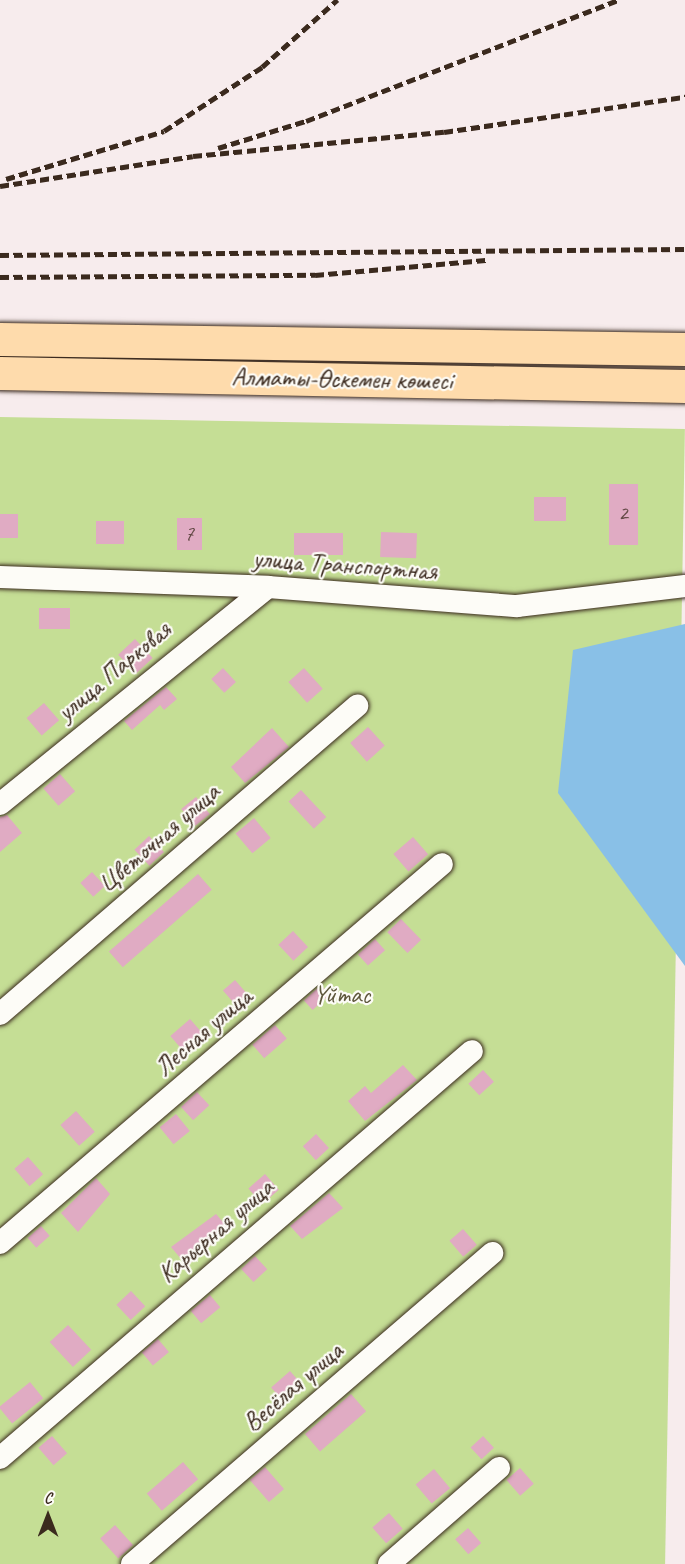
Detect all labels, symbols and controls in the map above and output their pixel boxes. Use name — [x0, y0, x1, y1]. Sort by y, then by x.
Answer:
street label: Алматы-Өскемен көшесі — [231, 361, 453, 397]
house number: 2 — [618, 501, 628, 527]
house number: 7 — [184, 521, 194, 547]
street label: улица Транспортная — [253, 543, 437, 587]
street label: улица Парковая — [50, 614, 178, 728]
street label: Цветочная улица — [91, 776, 227, 900]
park label: Үйтас — [314, 979, 370, 1011]
street label: Лесная улица — [148, 981, 258, 1083]
street label: Карьерная улица — [151, 1172, 281, 1290]
street label: Весёлая улица — [236, 1334, 350, 1440]
north arrow — [18, 1486, 78, 1546]
text: С — [44, 1488, 52, 1508]

